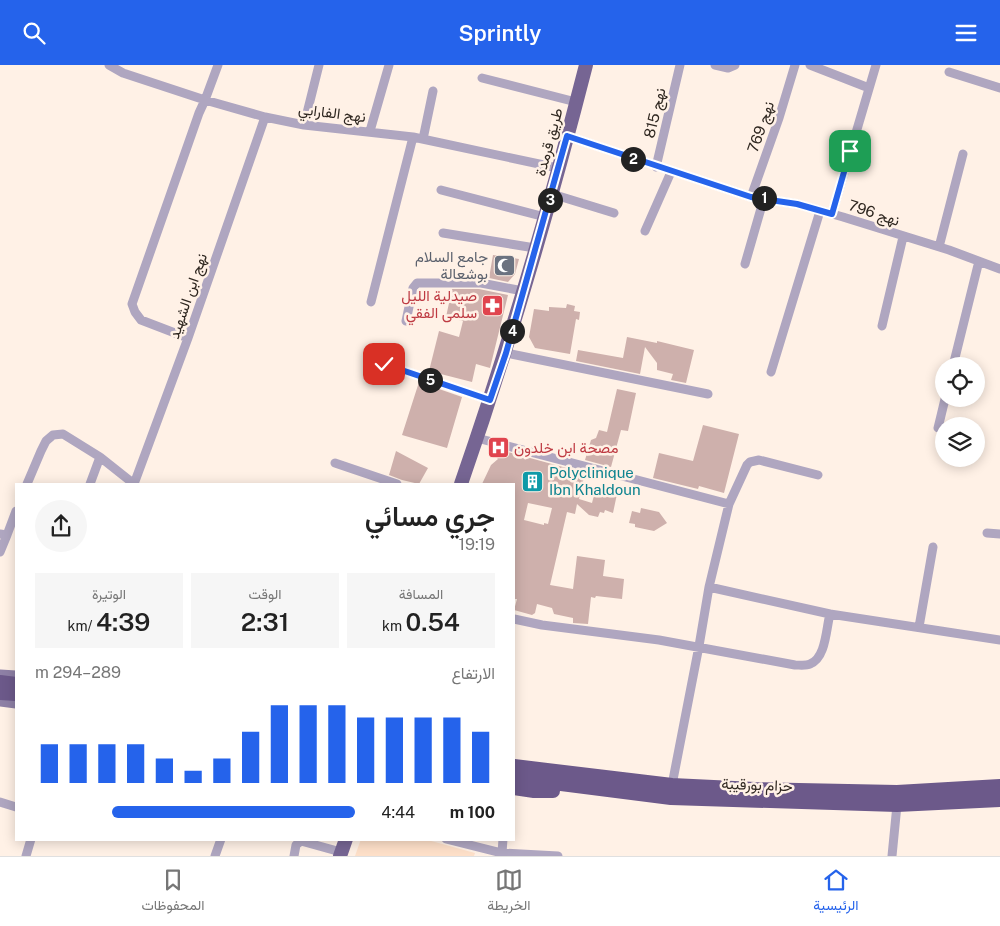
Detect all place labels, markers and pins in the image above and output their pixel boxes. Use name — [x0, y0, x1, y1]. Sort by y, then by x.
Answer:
pin — [829, 130, 871, 172]
pin: 2 — [620, 147, 646, 171]
pin: 1 — [752, 185, 776, 211]
pin: 3 — [538, 187, 562, 213]
place label: جامع السلام بوشعالة — [415, 248, 488, 283]
mosque icon: جامع السلام بوشعالة — [492, 254, 516, 278]
place label: صيدلية الليل سلمى الفقي — [401, 287, 477, 326]
pharmacy icon: صيدلية الليل سلمى الفقي — [481, 293, 505, 317]
pin: 4 — [500, 319, 524, 343]
pin — [363, 343, 405, 385]
pin: 5 — [418, 367, 442, 393]
hospital icon: مصحة ابن خلدون — [486, 436, 510, 460]
place label: مصحة ابن خلدون — [514, 439, 619, 458]
place label: Polyclinique Ibn Khaldoun — [549, 464, 641, 498]
building icon: Polyclinique Ibn Khaldoun — [521, 470, 545, 494]

